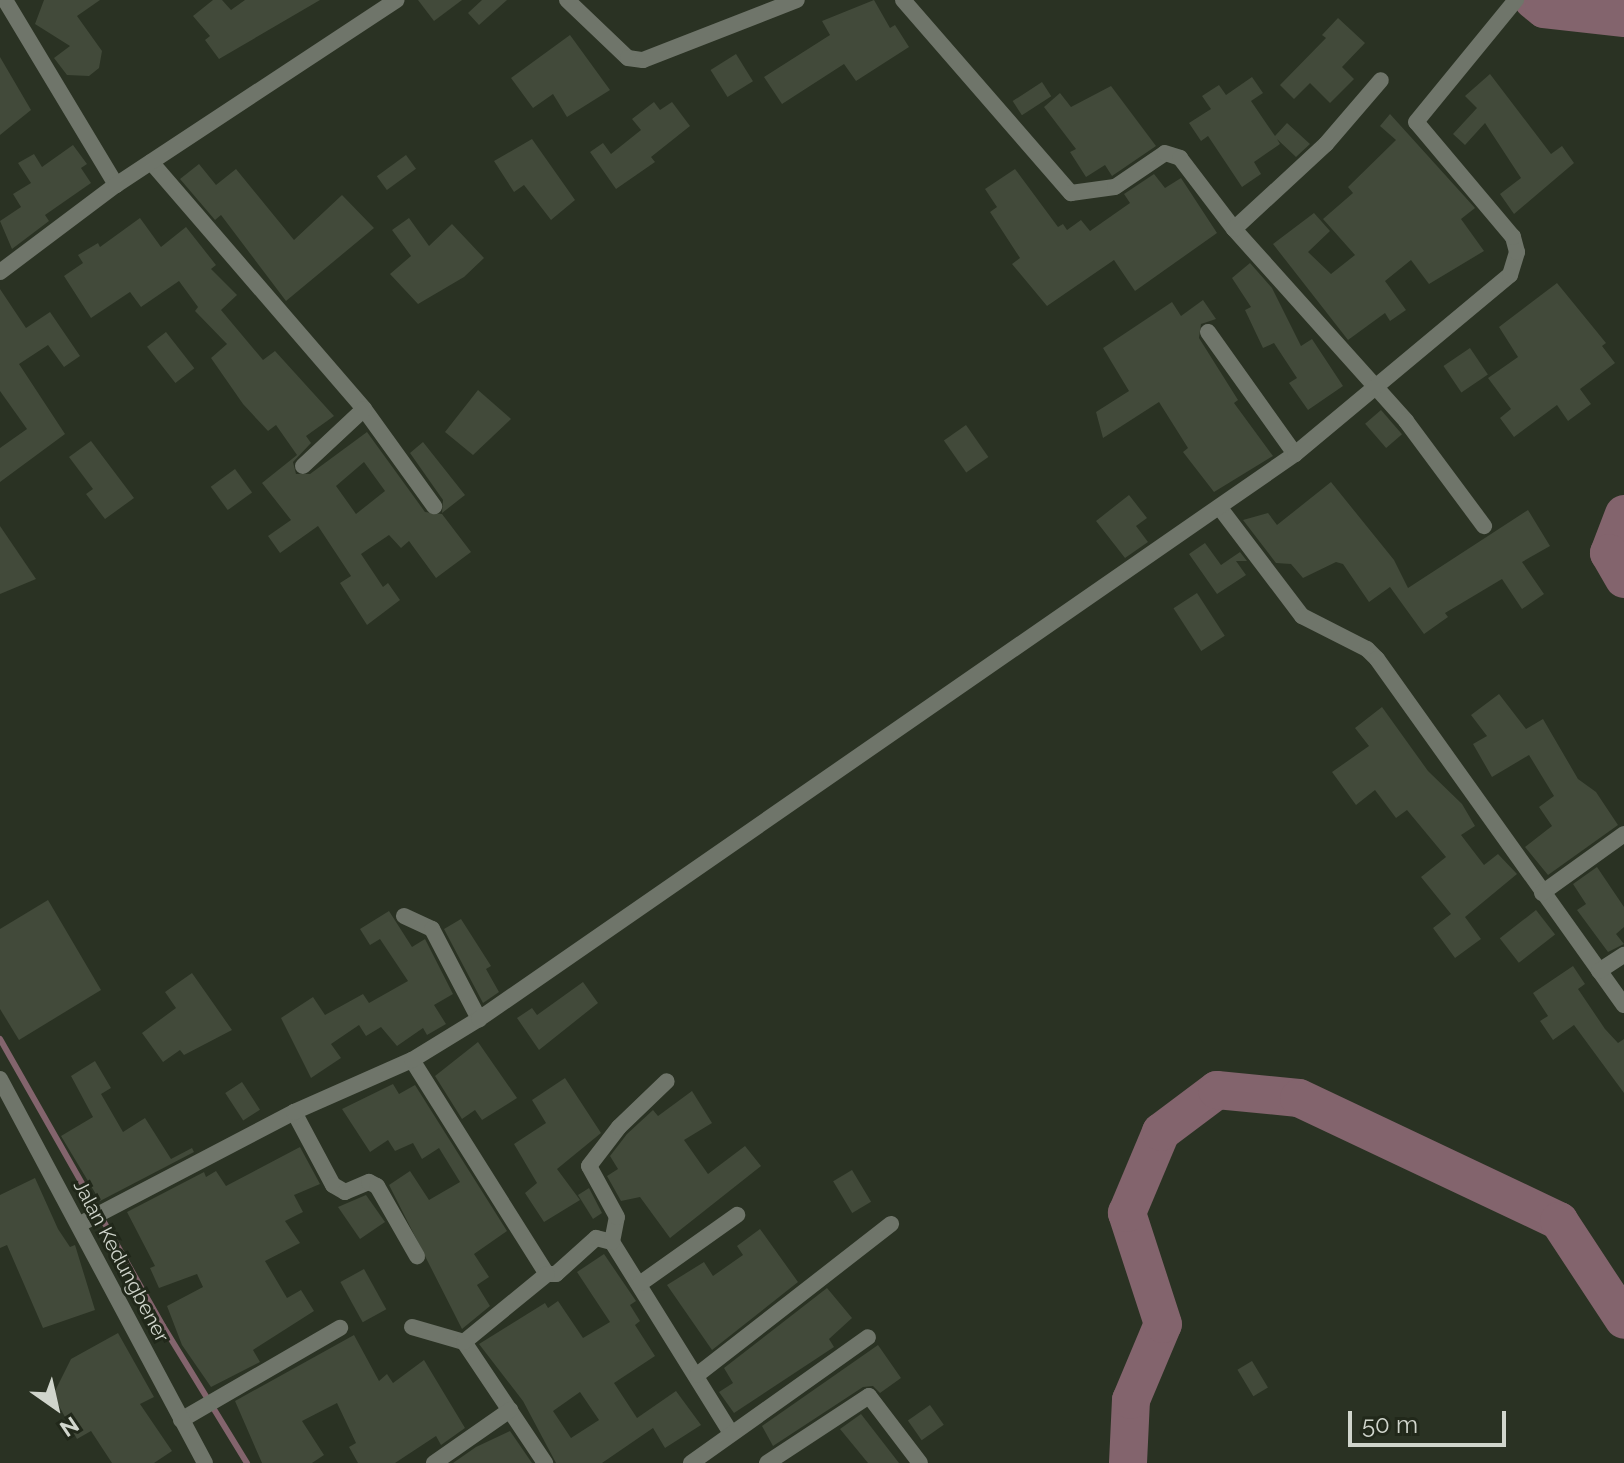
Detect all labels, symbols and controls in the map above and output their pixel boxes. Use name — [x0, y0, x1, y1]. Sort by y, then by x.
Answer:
street label: Jalan Kedungbener — [68, 1176, 174, 1346]
north arrow — [16, 1367, 96, 1447]
scale bar — [1352, 1395, 1510, 1445]
text: 50 m — [1362, 1410, 1418, 1439]
text: N — [55, 1411, 84, 1442]

